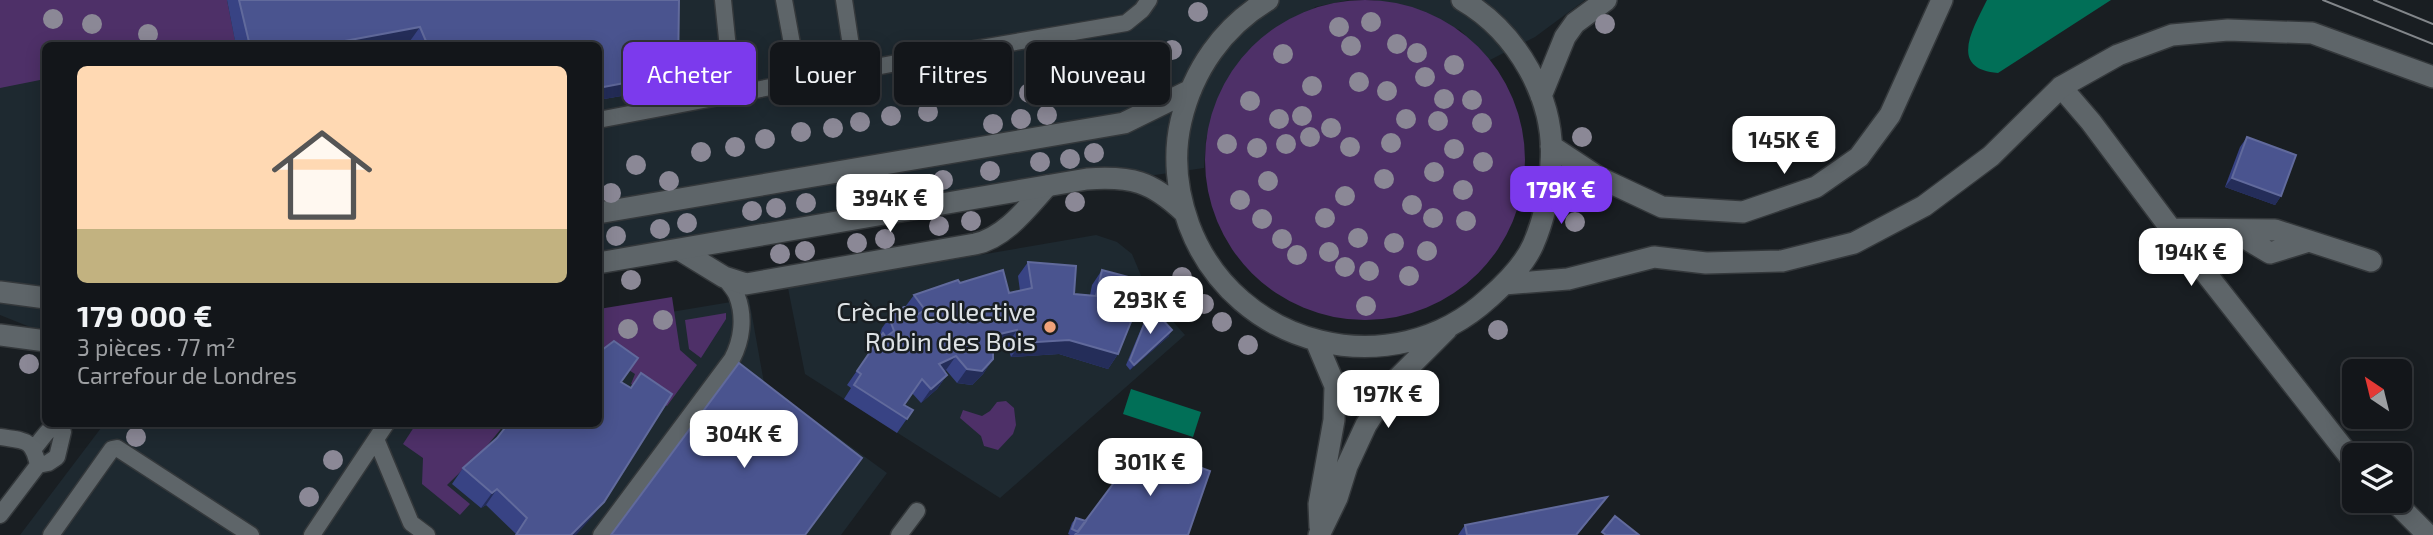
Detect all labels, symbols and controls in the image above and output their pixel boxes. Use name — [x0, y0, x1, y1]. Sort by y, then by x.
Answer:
chip: Acheter — [623, 42, 756, 105]
chip: Louer — [770, 42, 880, 105]
chip: Filtres — [894, 42, 1012, 105]
chip: Nouveau — [1026, 42, 1170, 105]
icon: home — [259, 112, 385, 238]
pin: 145K € — [1727, 116, 1841, 176]
text: 145K € — [1748, 125, 1820, 153]
pin: 179K € — [1504, 166, 1618, 226]
pin: 394K € — [833, 174, 947, 234]
text: 179K € — [1526, 175, 1596, 203]
text: 394K € — [852, 183, 928, 211]
pin: 194K € — [2134, 229, 2248, 288]
text: 194K € — [2155, 237, 2227, 265]
pin: 293K € — [1093, 276, 1207, 336]
text: 293K € — [1113, 285, 1187, 313]
place label: Crèche collective Robin des Bois — [836, 295, 1036, 356]
text: 179 000 € — [77, 297, 213, 333]
marker: Crèche collective Robin des Bois — [1042, 319, 1058, 335]
text: 3 pièces · 77 m² — [77, 333, 235, 361]
north arrow — [2342, 359, 2412, 429]
map controls — [2342, 359, 2412, 513]
text: Carrefour de Londres — [77, 361, 297, 389]
pin: 197K € — [1331, 370, 1445, 430]
text: 197K € — [1353, 379, 1423, 407]
pin: 304K € — [687, 410, 801, 470]
text: 304K € — [706, 419, 782, 447]
pin: 301K € — [1093, 438, 1207, 498]
button: layers — [2342, 443, 2412, 513]
text: 301K € — [1114, 447, 1186, 475]

